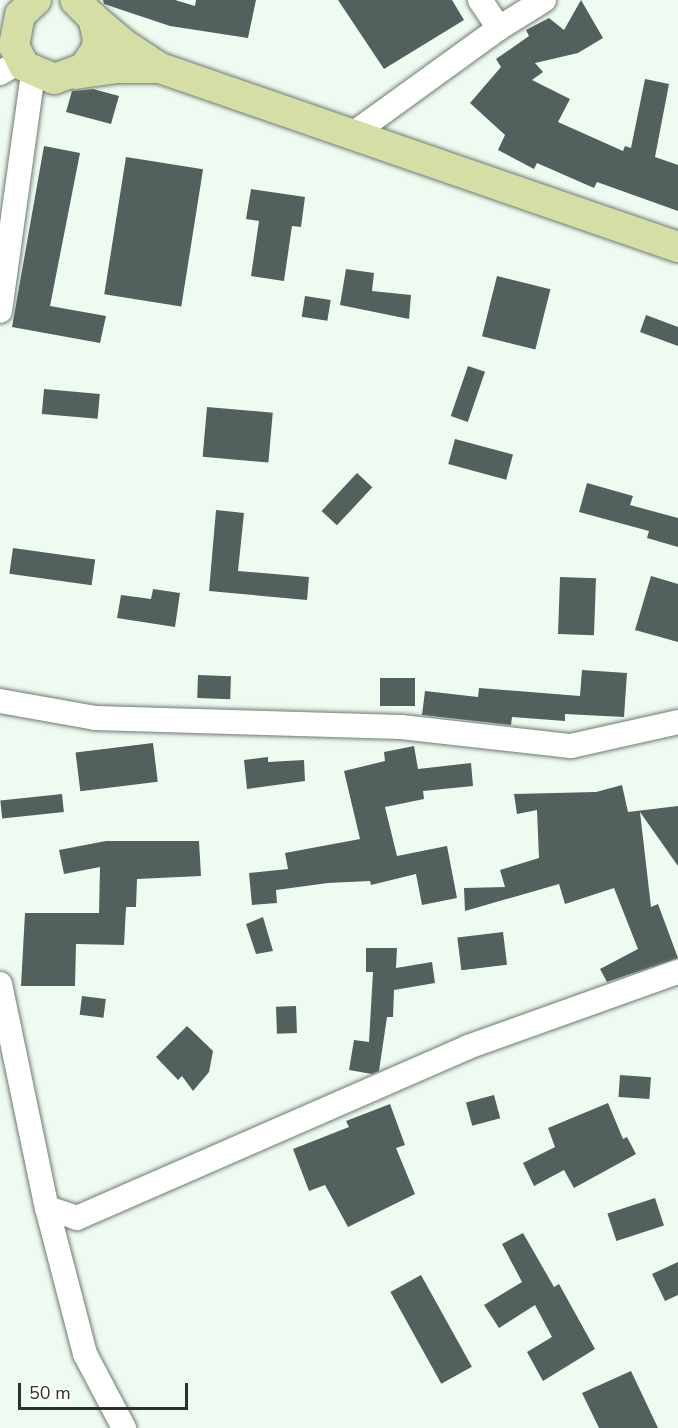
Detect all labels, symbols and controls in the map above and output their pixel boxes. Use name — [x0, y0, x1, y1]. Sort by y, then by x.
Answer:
scale bar — [21, 1371, 190, 1409]
text: 50 m — [29, 1381, 71, 1405]

